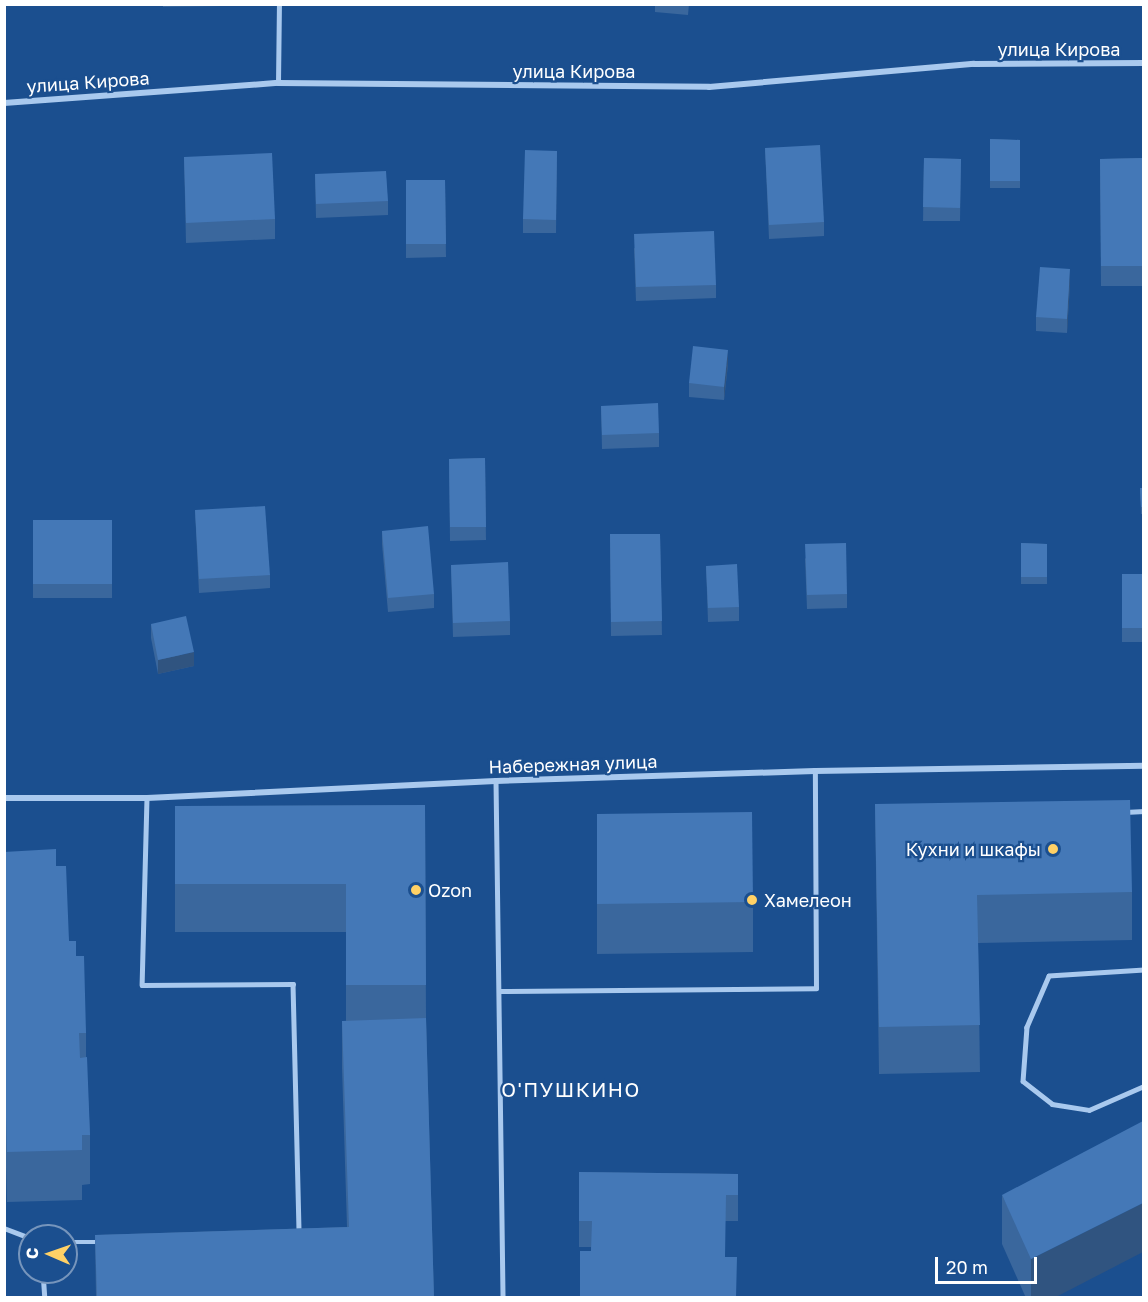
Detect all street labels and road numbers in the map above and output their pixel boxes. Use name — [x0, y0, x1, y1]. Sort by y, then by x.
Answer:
street label: улица Кирова — [997, 38, 1121, 60]
street label: улица Кирова — [512, 60, 636, 82]
street label: улица Кирова — [26, 67, 150, 97]
street label: Набережная улица — [488, 750, 658, 778]

